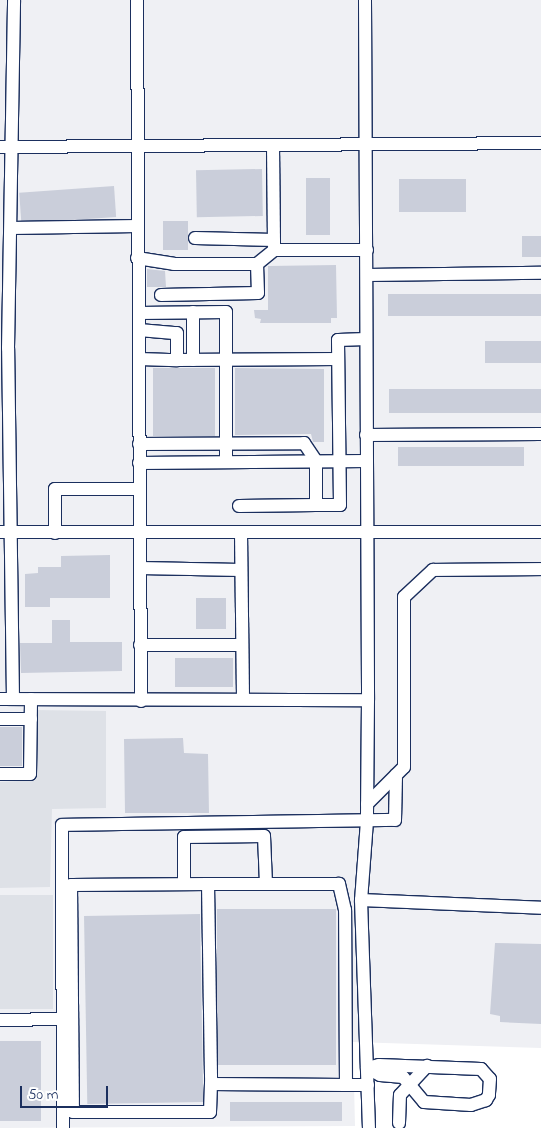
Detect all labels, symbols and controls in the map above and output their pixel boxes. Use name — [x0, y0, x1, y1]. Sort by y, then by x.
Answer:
scale bar — [22, 1076, 110, 1108]
text: 50 m — [28, 1084, 58, 1106]

